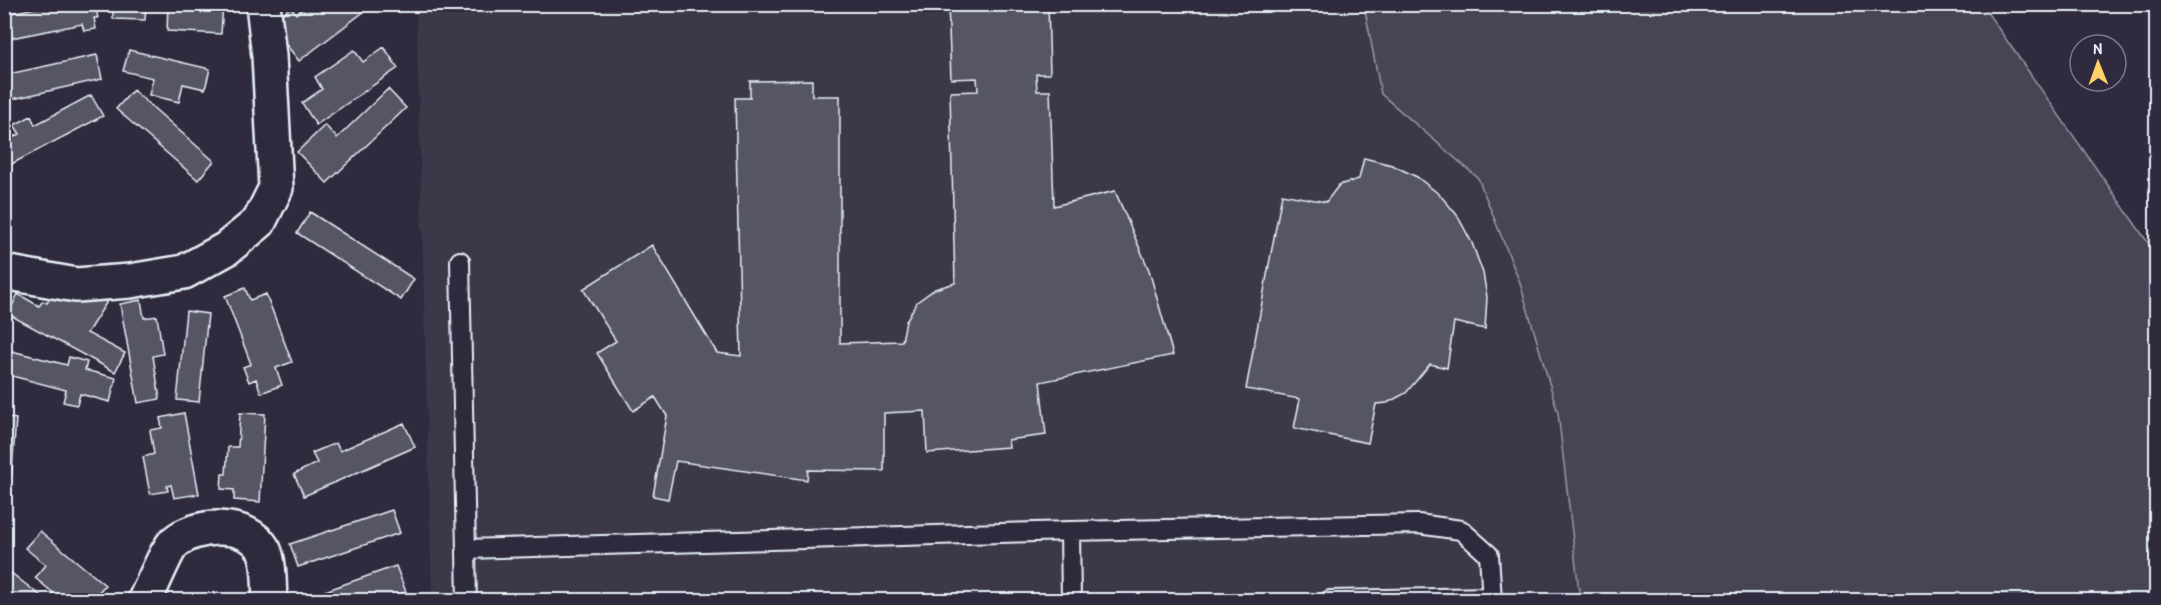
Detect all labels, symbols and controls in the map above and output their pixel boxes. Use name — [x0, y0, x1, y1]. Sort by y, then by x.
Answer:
north arrow — [2068, 33, 2128, 93]
text: N — [2093, 37, 2103, 59]

